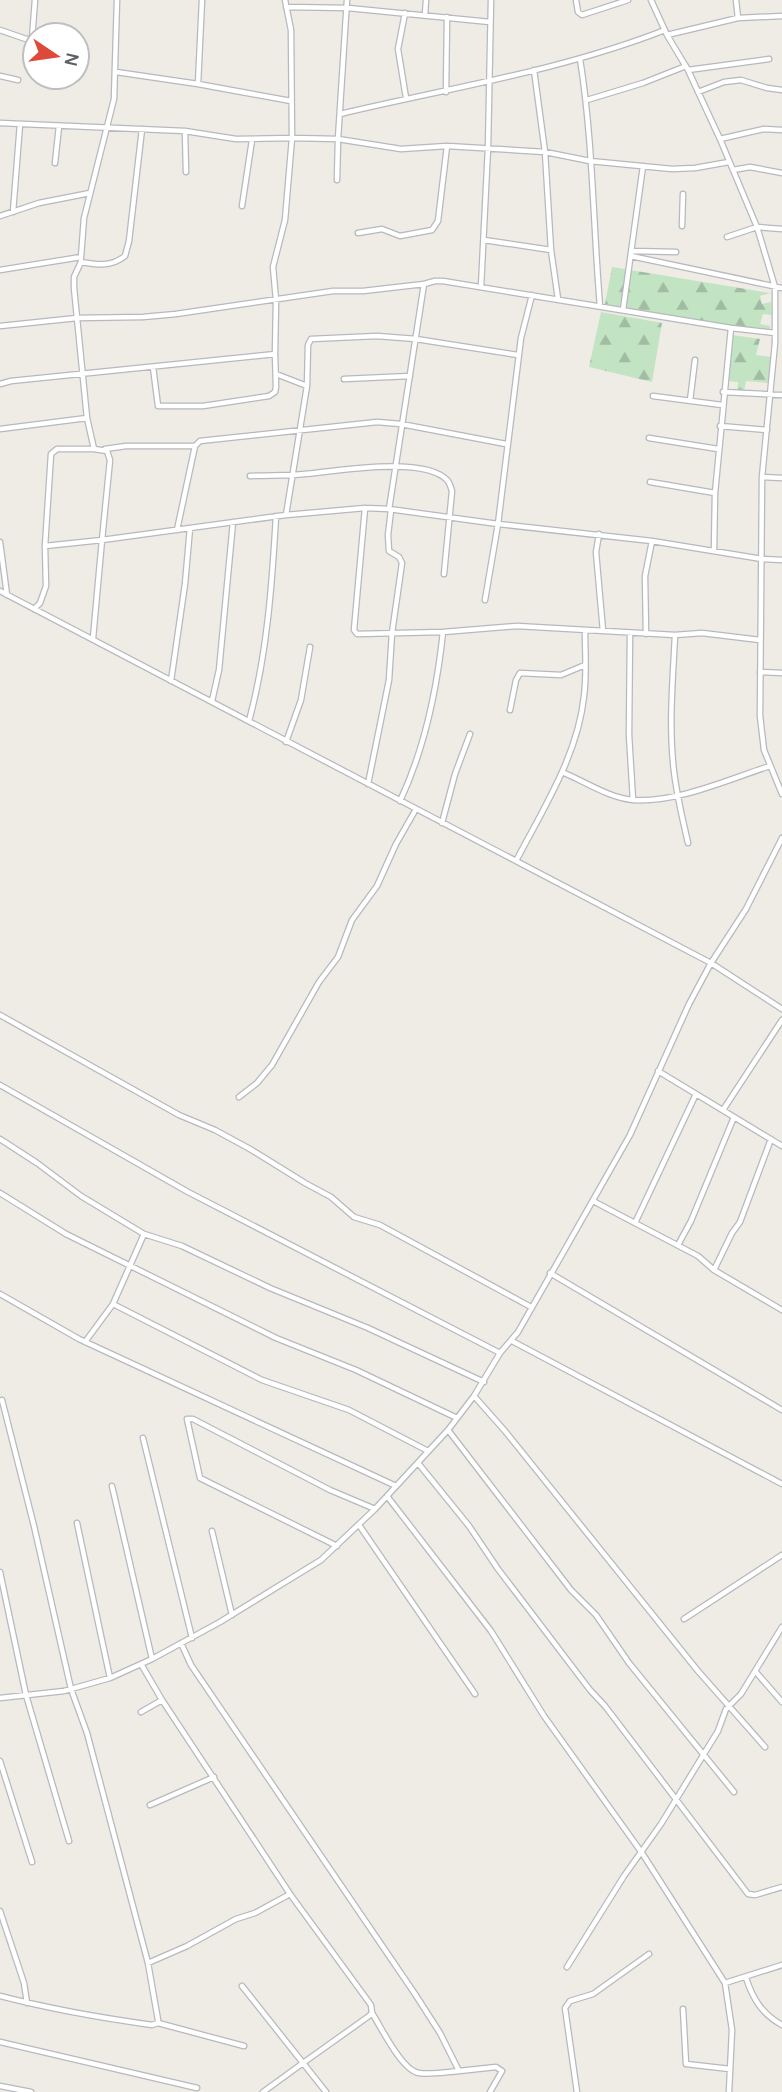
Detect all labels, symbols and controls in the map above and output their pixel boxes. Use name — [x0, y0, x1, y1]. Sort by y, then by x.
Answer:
north arrow — [21, 21, 91, 91]
text: N — [59, 50, 84, 69]

